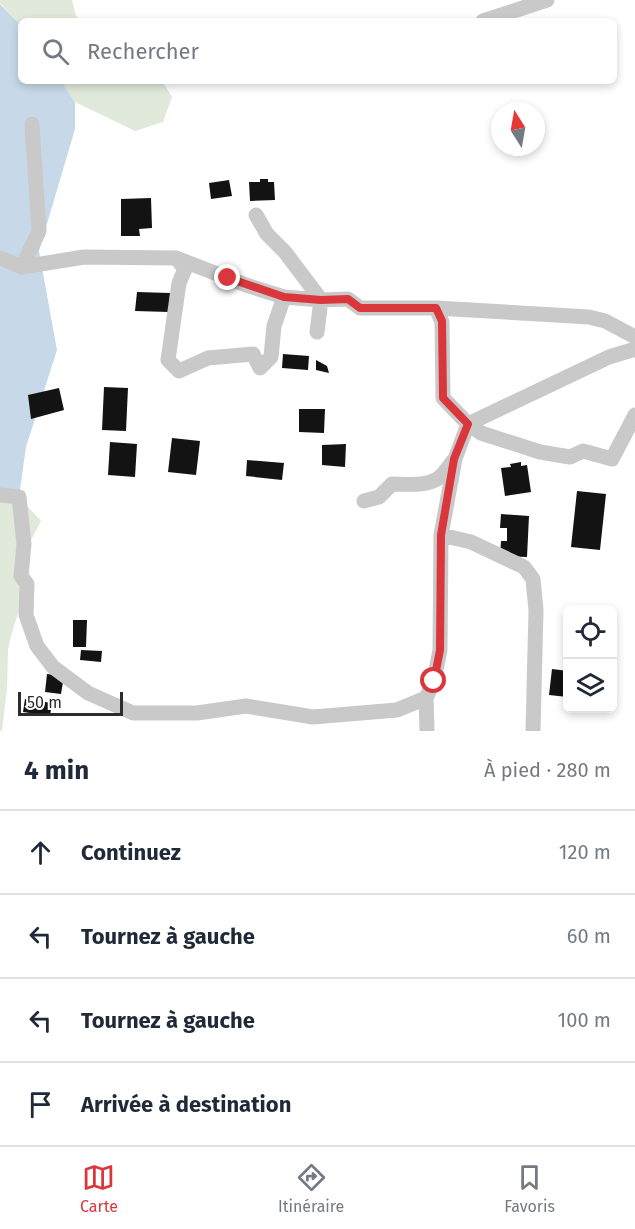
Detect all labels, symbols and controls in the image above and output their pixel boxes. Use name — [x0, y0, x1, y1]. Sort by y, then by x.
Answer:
search box — [18, 18, 617, 84]
icon: search — [39, 35, 72, 68]
text: Rechercher — [87, 38, 199, 65]
north arrow — [491, 102, 545, 156]
route end — [214, 264, 240, 290]
map controls — [563, 605, 617, 713]
button: locate — [563, 605, 617, 659]
button: layers — [563, 659, 617, 713]
route start — [420, 667, 446, 693]
scale bar — [18, 689, 123, 716]
text: 50 m — [27, 693, 62, 712]
text: 4 min — [24, 755, 89, 786]
text: À pied · 280 m — [484, 758, 611, 782]
icon: ahead — [24, 836, 57, 869]
text: Continuez — [81, 839, 181, 866]
text: 120 m — [559, 840, 611, 864]
icon: left — [24, 920, 57, 953]
text: Tournez à gauche — [81, 923, 255, 950]
text: 60 m — [567, 924, 611, 948]
icon: left — [24, 1004, 57, 1037]
text: Tournez à gauche — [81, 1007, 255, 1034]
text: 100 m — [558, 1008, 611, 1032]
icon: arrive — [24, 1088, 57, 1121]
text: Arrivée à destination — [81, 1091, 291, 1118]
tab: Carte — [80, 1161, 118, 1216]
tab: Itinéraire — [278, 1161, 344, 1216]
tab: Favoris — [504, 1161, 555, 1216]

